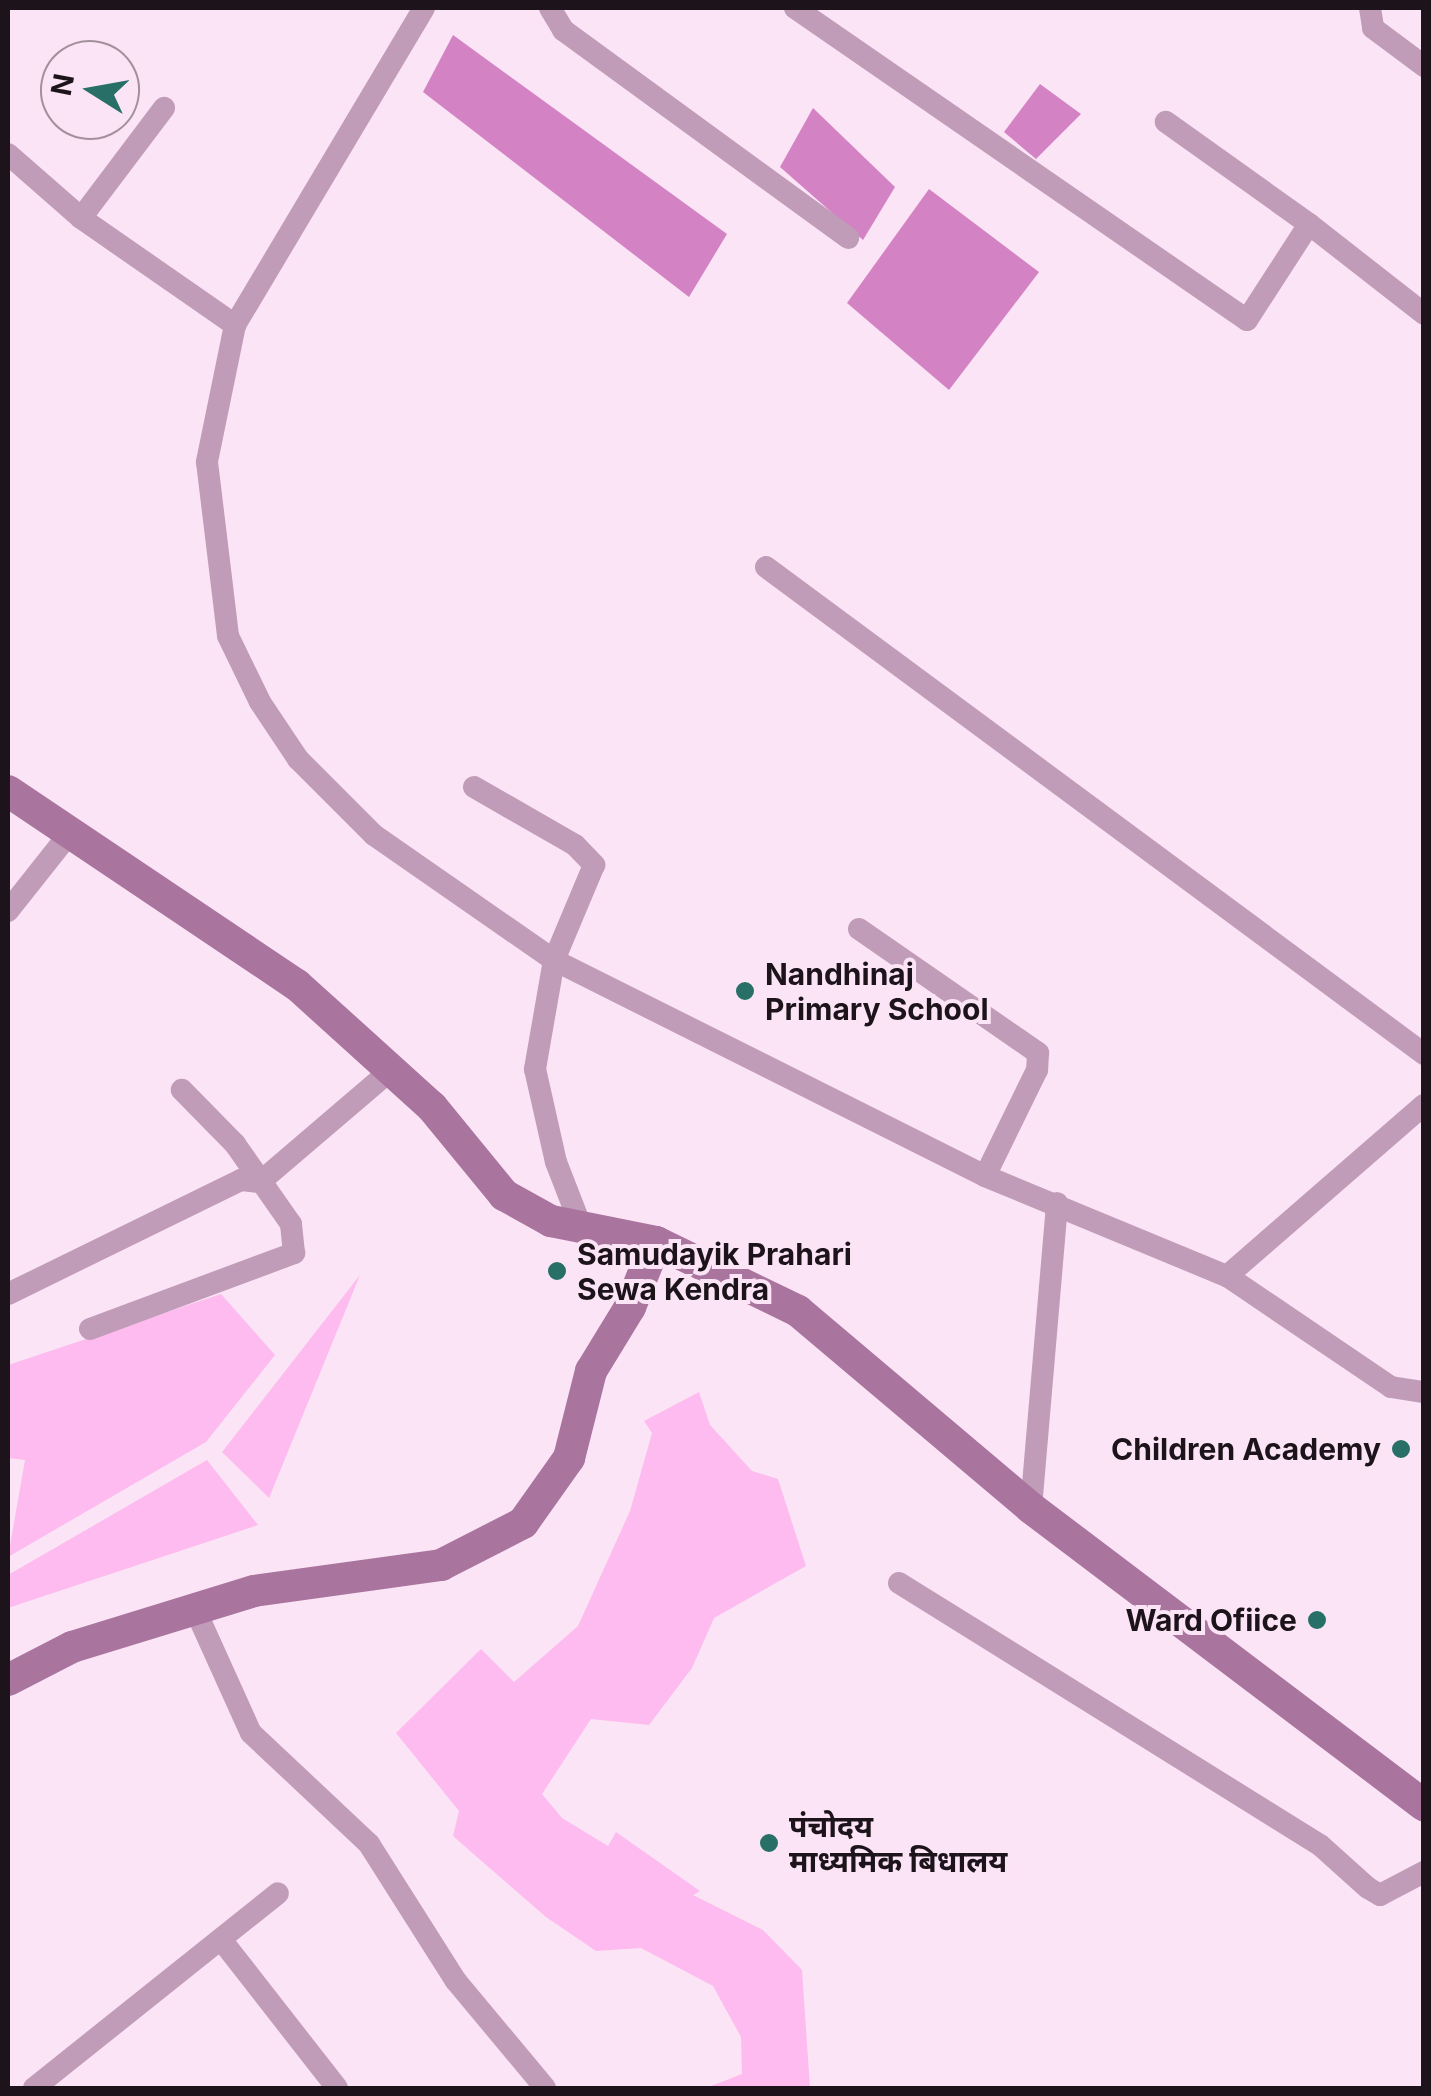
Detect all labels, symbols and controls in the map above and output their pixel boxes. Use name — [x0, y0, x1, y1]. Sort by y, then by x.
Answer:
north arrow — [40, 40, 140, 140]
text: N — [44, 71, 81, 98]
place label: Nandhinaj Primary School — [765, 956, 989, 1026]
marker: Nandhinaj Primary School — [734, 980, 756, 1002]
place label: Samudayik Prahari Sewa Kendra — [577, 1236, 852, 1306]
marker: Samudayik Prahari Sewa Kendra — [546, 1260, 568, 1282]
place label: Children Academy — [1111, 1431, 1381, 1467]
marker: Children Academy — [1390, 1438, 1412, 1460]
place label: Ward Ofiice — [1126, 1602, 1297, 1638]
marker: Ward Ofiice — [1306, 1609, 1328, 1631]
place label: पंचोदय माध्यमिक बिधालय — [789, 1808, 1007, 1878]
marker: पंचोदय माध्यमिक बिधालय — [758, 1832, 780, 1854]

